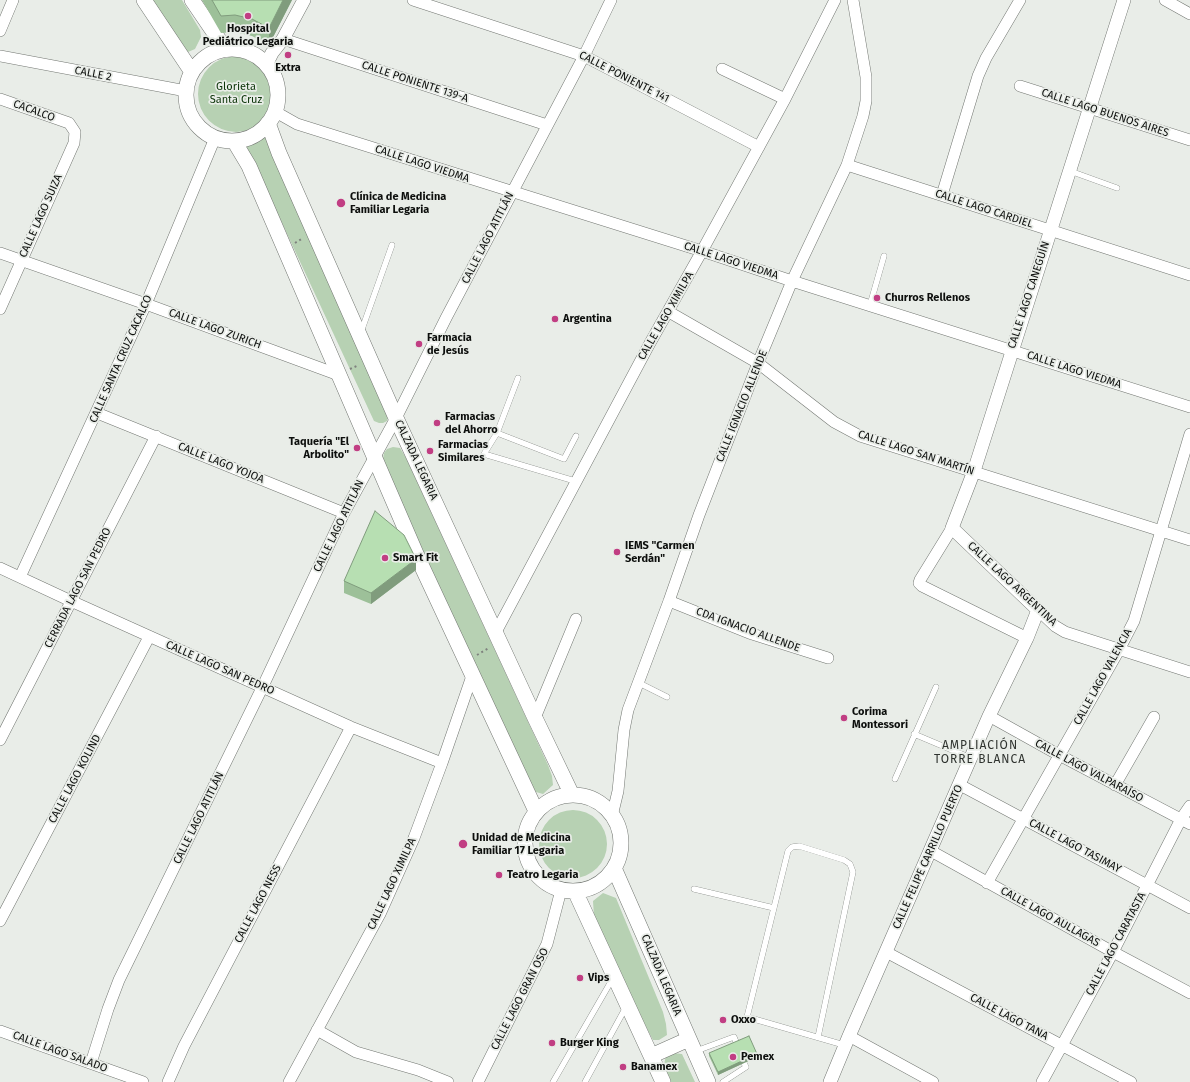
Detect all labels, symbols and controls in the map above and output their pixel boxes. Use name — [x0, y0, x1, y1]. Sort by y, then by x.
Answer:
marker: Hospital Pediátrico Legaria — [243, 11, 253, 21]
place label: Hospital Pediátrico Legaria — [203, 22, 293, 48]
street label: CALLE PONIENTE 141 — [577, 49, 671, 105]
marker: Extra — [283, 50, 293, 60]
street label: CALLE PONIENTE 139-A — [360, 59, 470, 105]
place label: Extra — [275, 61, 301, 75]
street label: CALLE 2 — [73, 64, 113, 84]
park label: Glorieta Santa Cruz — [210, 80, 262, 106]
street label: CALLE LAGO BUENOS AIRES — [1040, 86, 1170, 140]
street label: CACALCO — [11, 97, 57, 125]
street label: CALLE LAGO VIEDMA — [373, 143, 471, 185]
street label: CALLE LAGO SUIZA — [17, 172, 65, 260]
street label: CALLE LAGO CARDIEL — [933, 187, 1035, 231]
place label: Clínica de Medicina Familiar Legaria — [350, 190, 446, 216]
street label: CALLE LAGO ATITLÁN — [459, 190, 517, 286]
marker: Clínica de Medicina Familiar Legaria — [335, 197, 347, 209]
street label: CALLE LAGO VIEDMA — [682, 240, 780, 282]
street label: CALLE LAGO CANEGUÍN — [1005, 240, 1053, 350]
street label: CALLE LAGO XIMILPA — [635, 269, 697, 363]
place label: Churros Rellenos — [885, 291, 970, 305]
street label: CALLE SANTA CRUZ CACALCO — [87, 293, 155, 425]
marker: Churros Rellenos — [872, 293, 882, 303]
street label: CALLE LAGO ZURICH — [167, 306, 263, 352]
place label: Argentina — [563, 312, 612, 326]
marker: Argentina — [550, 314, 560, 324]
place label: Farmacia de Jesús — [427, 331, 472, 357]
marker: Farmacia de Jesús — [414, 339, 424, 349]
street label: CALLE IGNACIO ALLENDE — [713, 348, 771, 464]
street label: CALLE LAGO VIEDMA — [1025, 349, 1123, 391]
place label: Farmacias del Ahorro — [445, 410, 498, 436]
street label: CALZADA LEGARIA — [392, 418, 440, 502]
marker: Farmacias del Ahorro — [432, 418, 442, 428]
street label: CALLE LAGO SAN MARTÍN — [856, 428, 976, 478]
place label: Taquería "El Arbolito" — [289, 435, 349, 461]
place label: Farmacias Similares — [438, 438, 488, 464]
street label: CALLE LAGO YOJOA — [176, 440, 266, 486]
marker: Taquería "El Arbolito" — [352, 443, 362, 453]
marker: Farmacias Similares — [425, 446, 435, 456]
street label: CALLE LAGO ATITLÁN — [311, 478, 367, 574]
street label: CERRADA LAGO SAN PEDRO — [42, 526, 114, 650]
place label: IEMS "Carmen Serdán" — [625, 539, 695, 565]
street label: CALLE LAGO ARGENTINA — [965, 539, 1059, 629]
marker: IEMS "Carmen Serdán" — [612, 547, 622, 557]
place label: Smart Fit — [393, 551, 438, 565]
marker: Smart Fit — [380, 553, 390, 563]
street label: CDA IGNACIO ALLENDE — [694, 605, 802, 655]
street label: CALLE LAGO VALENCIA — [1071, 626, 1135, 728]
street label: CALLE LAGO SAN PEDRO — [164, 638, 276, 698]
place label: Corima Montessori — [852, 705, 908, 731]
marker: Corima Montessori — [839, 713, 849, 723]
street label: CALLE LAGO KOLIND — [46, 732, 104, 826]
street label: CALLE LAGO VALPARAÍSO — [1033, 737, 1145, 805]
district label: AMPLIACIÓN TORRE BLANCA — [934, 739, 1026, 767]
street label: CALLE LAGO ATITLÁN — [171, 770, 227, 866]
street label: CALLE FELIPE CARRILLO PUERTO — [890, 783, 966, 931]
street label: CALLE LAGO TASIMAY — [1027, 816, 1123, 876]
place label: Unidad de Medicina Familiar 17 Legaria — [472, 831, 571, 857]
street label: CALLE LAGO XIMILPA — [365, 836, 419, 932]
marker: Unidad de Medicina Familiar 17 Legaria — [457, 838, 469, 850]
street label: CALLE LAGO NESS — [232, 863, 284, 945]
place label: Teatro Legaria — [507, 868, 578, 882]
marker: Teatro Legaria — [494, 870, 504, 880]
street label: CALLE LAGO AULLAGAS — [998, 884, 1102, 950]
street label: CALLE LAGO CARATASTA — [1083, 890, 1149, 998]
street label: CALZADA LEGARIA — [638, 932, 684, 1018]
street label: CALLE LAGO GRAN OSO — [488, 946, 552, 1052]
place label: Vips — [588, 971, 609, 985]
marker: Vips — [575, 973, 585, 983]
street label: CALLE LAGO TANA — [968, 991, 1050, 1043]
place label: Oxxo — [731, 1013, 756, 1027]
marker: Oxxo — [718, 1015, 728, 1025]
street label: CALLE LAGO SALADO — [11, 1029, 109, 1075]
place label: Burger King — [560, 1036, 619, 1050]
marker: Burger King — [547, 1038, 557, 1048]
place label: Pemex — [741, 1050, 774, 1064]
marker: Pemex — [728, 1052, 738, 1062]
place label: Banamex — [631, 1060, 677, 1074]
marker: Banamex — [618, 1062, 628, 1072]

